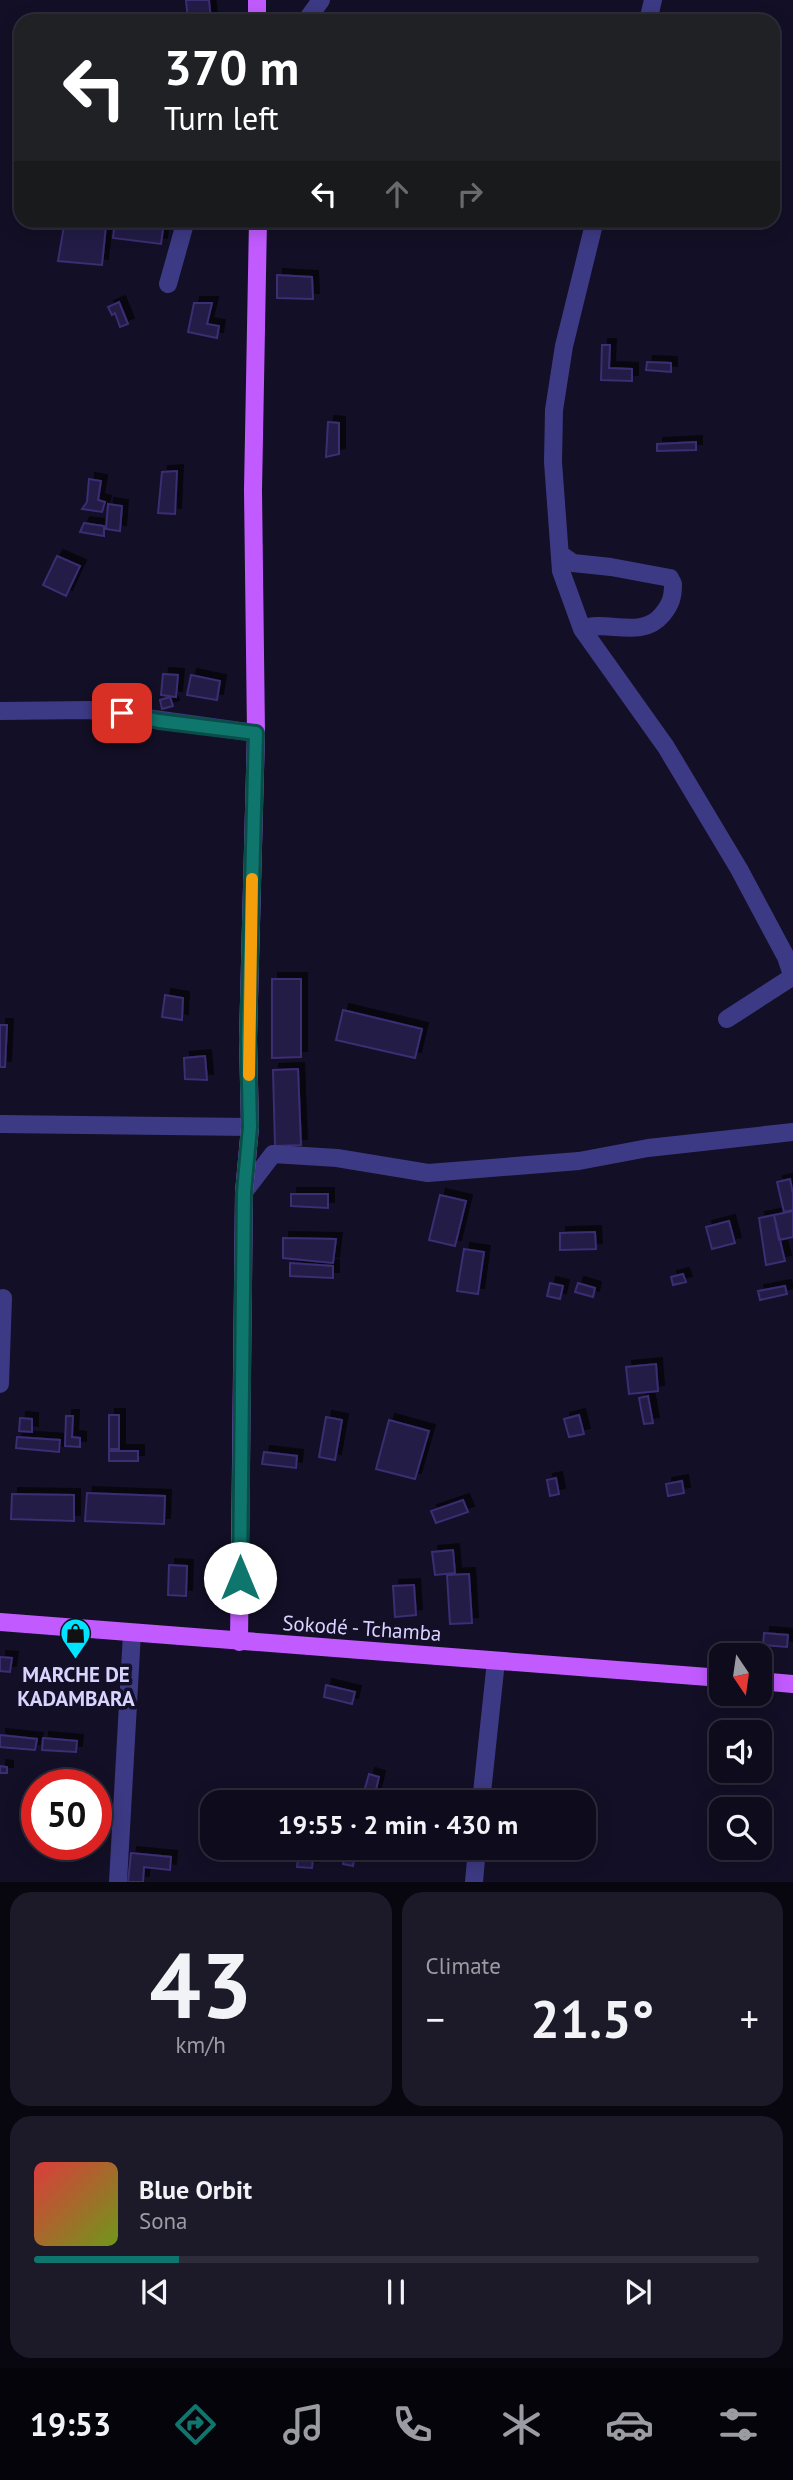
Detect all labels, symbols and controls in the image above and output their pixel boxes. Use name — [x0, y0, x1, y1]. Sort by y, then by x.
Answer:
text: 370 m — [164, 35, 299, 99]
icon: left — [49, 42, 140, 133]
text: Turn left — [164, 97, 279, 139]
icon: left — [305, 175, 343, 213]
icon: ahead — [378, 175, 416, 213]
icon: right — [451, 175, 489, 213]
pin — [92, 683, 152, 743]
icon: arrive — [103, 694, 141, 732]
position arrow — [203, 1541, 277, 1615]
street label: Sokodé - Tchamba — [282, 1609, 442, 1647]
shop icon: MARCHE DE KADAMBARA — [59, 1617, 93, 1661]
north arrow — [709, 1643, 772, 1706]
map controls — [709, 1643, 772, 1860]
place label: MARCHE DE KADAMBARA — [17, 1661, 135, 1712]
button: sound — [709, 1720, 772, 1783]
speed limit sign: 50 — [21, 1769, 112, 1860]
button: search — [709, 1797, 772, 1860]
text: 19:55 · 2 min · 430 m — [278, 1808, 518, 1841]
text: 43 — [149, 1925, 252, 2043]
text: Climate — [426, 1951, 501, 1980]
text: 21.5° — [530, 1985, 654, 2052]
text: − — [426, 1994, 445, 2043]
text: + — [740, 1994, 759, 2043]
text: km/h — [176, 2030, 226, 2059]
text: Blue Orbit — [139, 2173, 252, 2206]
text: Sona — [139, 2206, 188, 2235]
icon: previous — [136, 2273, 174, 2311]
icon: pause — [377, 2273, 415, 2311]
icon: next — [619, 2273, 657, 2311]
icon: directions — [171, 2400, 220, 2449]
icon: music — [279, 2400, 328, 2449]
icon: phone — [388, 2400, 437, 2449]
icon: climate — [497, 2400, 546, 2449]
icon: car — [605, 2400, 654, 2449]
icon: filters — [714, 2400, 763, 2449]
text: 19:53 — [30, 2403, 111, 2445]

